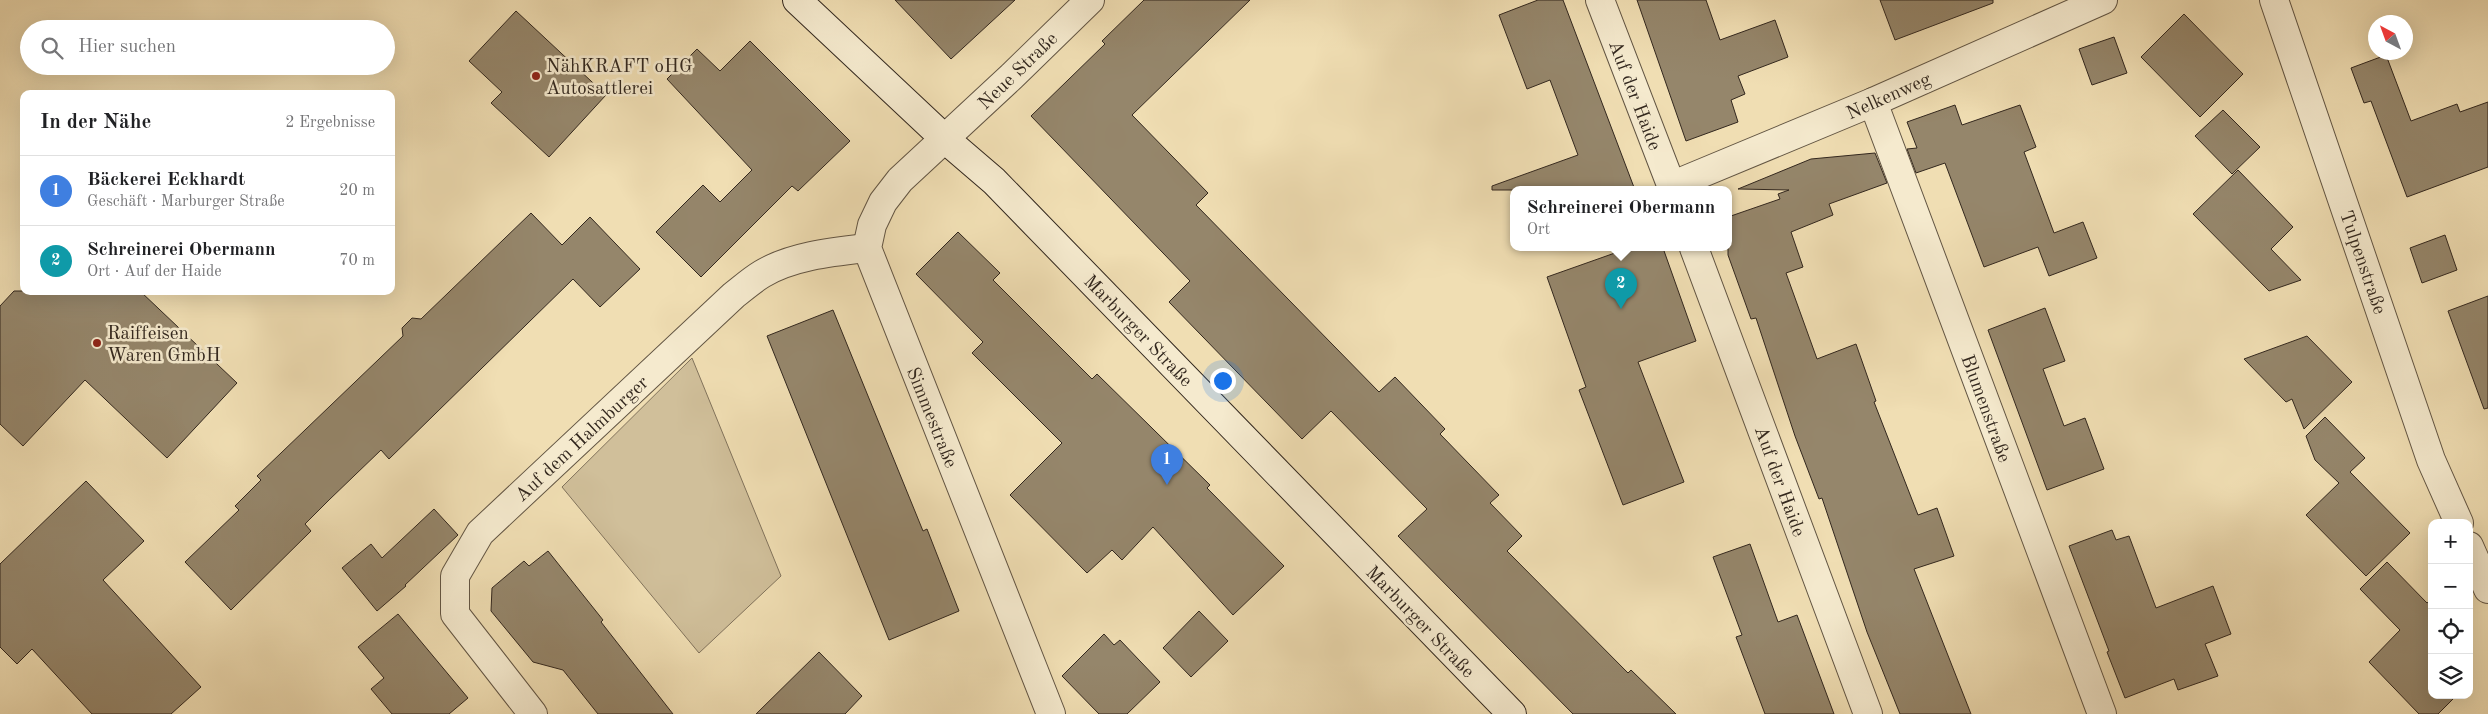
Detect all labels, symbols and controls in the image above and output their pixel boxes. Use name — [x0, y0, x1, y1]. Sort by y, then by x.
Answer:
north arrow — [2368, 15, 2413, 60]
search box — [20, 20, 395, 75]
street label: Neue Straße — [975, 30, 1062, 114]
icon: search — [38, 34, 66, 62]
text: Hier suchen — [78, 38, 176, 57]
street label: Auf der Haide — [1604, 38, 1663, 154]
place label: NähKRAFT oHG Autosattlerei — [546, 58, 693, 99]
marker: NähKRAFT oHG Autosattlerei — [530, 70, 542, 82]
street label: Nelkenweg — [1844, 70, 1935, 124]
text: In der Nähe — [40, 112, 151, 133]
text: 2 Ergebnisse — [285, 115, 375, 131]
text: Bäckerei Eckhardt — [87, 171, 245, 190]
text: 1 — [51, 183, 61, 199]
text: 20 m — [339, 183, 375, 199]
popup — [1510, 186, 1732, 251]
text: Geschäft · Marburger Straße — [87, 194, 285, 210]
text: Schreinerei Obermann — [1527, 199, 1715, 218]
street label: Tulpenstraße — [2335, 208, 2388, 317]
text: Ort — [1527, 222, 1550, 238]
text: Schreinerei Obermann — [87, 241, 276, 260]
text: 2 — [51, 253, 61, 269]
text: 70 m — [339, 253, 375, 269]
text: Ort · Auf der Haide — [87, 264, 222, 280]
pin: 2 — [1605, 268, 1637, 309]
street label: Marburger Straße — [1079, 272, 1195, 391]
place label: Raiffeisen Waren GmbH — [107, 325, 221, 366]
marker: Raiffeisen Waren GmbH — [91, 337, 103, 349]
street label: Blumenstraße — [1956, 352, 2013, 465]
street label: Simmestraße — [902, 365, 959, 471]
your location — [1210, 368, 1236, 394]
street label: Auf dem Halmburger — [512, 373, 653, 506]
street label: Auf der Haide — [1750, 424, 1807, 540]
pin: 1 — [1151, 444, 1183, 485]
map controls — [2428, 519, 2473, 699]
button: + — [2428, 519, 2473, 564]
street label: Marburger Straße — [1361, 563, 1477, 682]
button: − — [2428, 564, 2473, 609]
button: locate — [2428, 609, 2473, 654]
button: layers — [2428, 654, 2473, 699]

